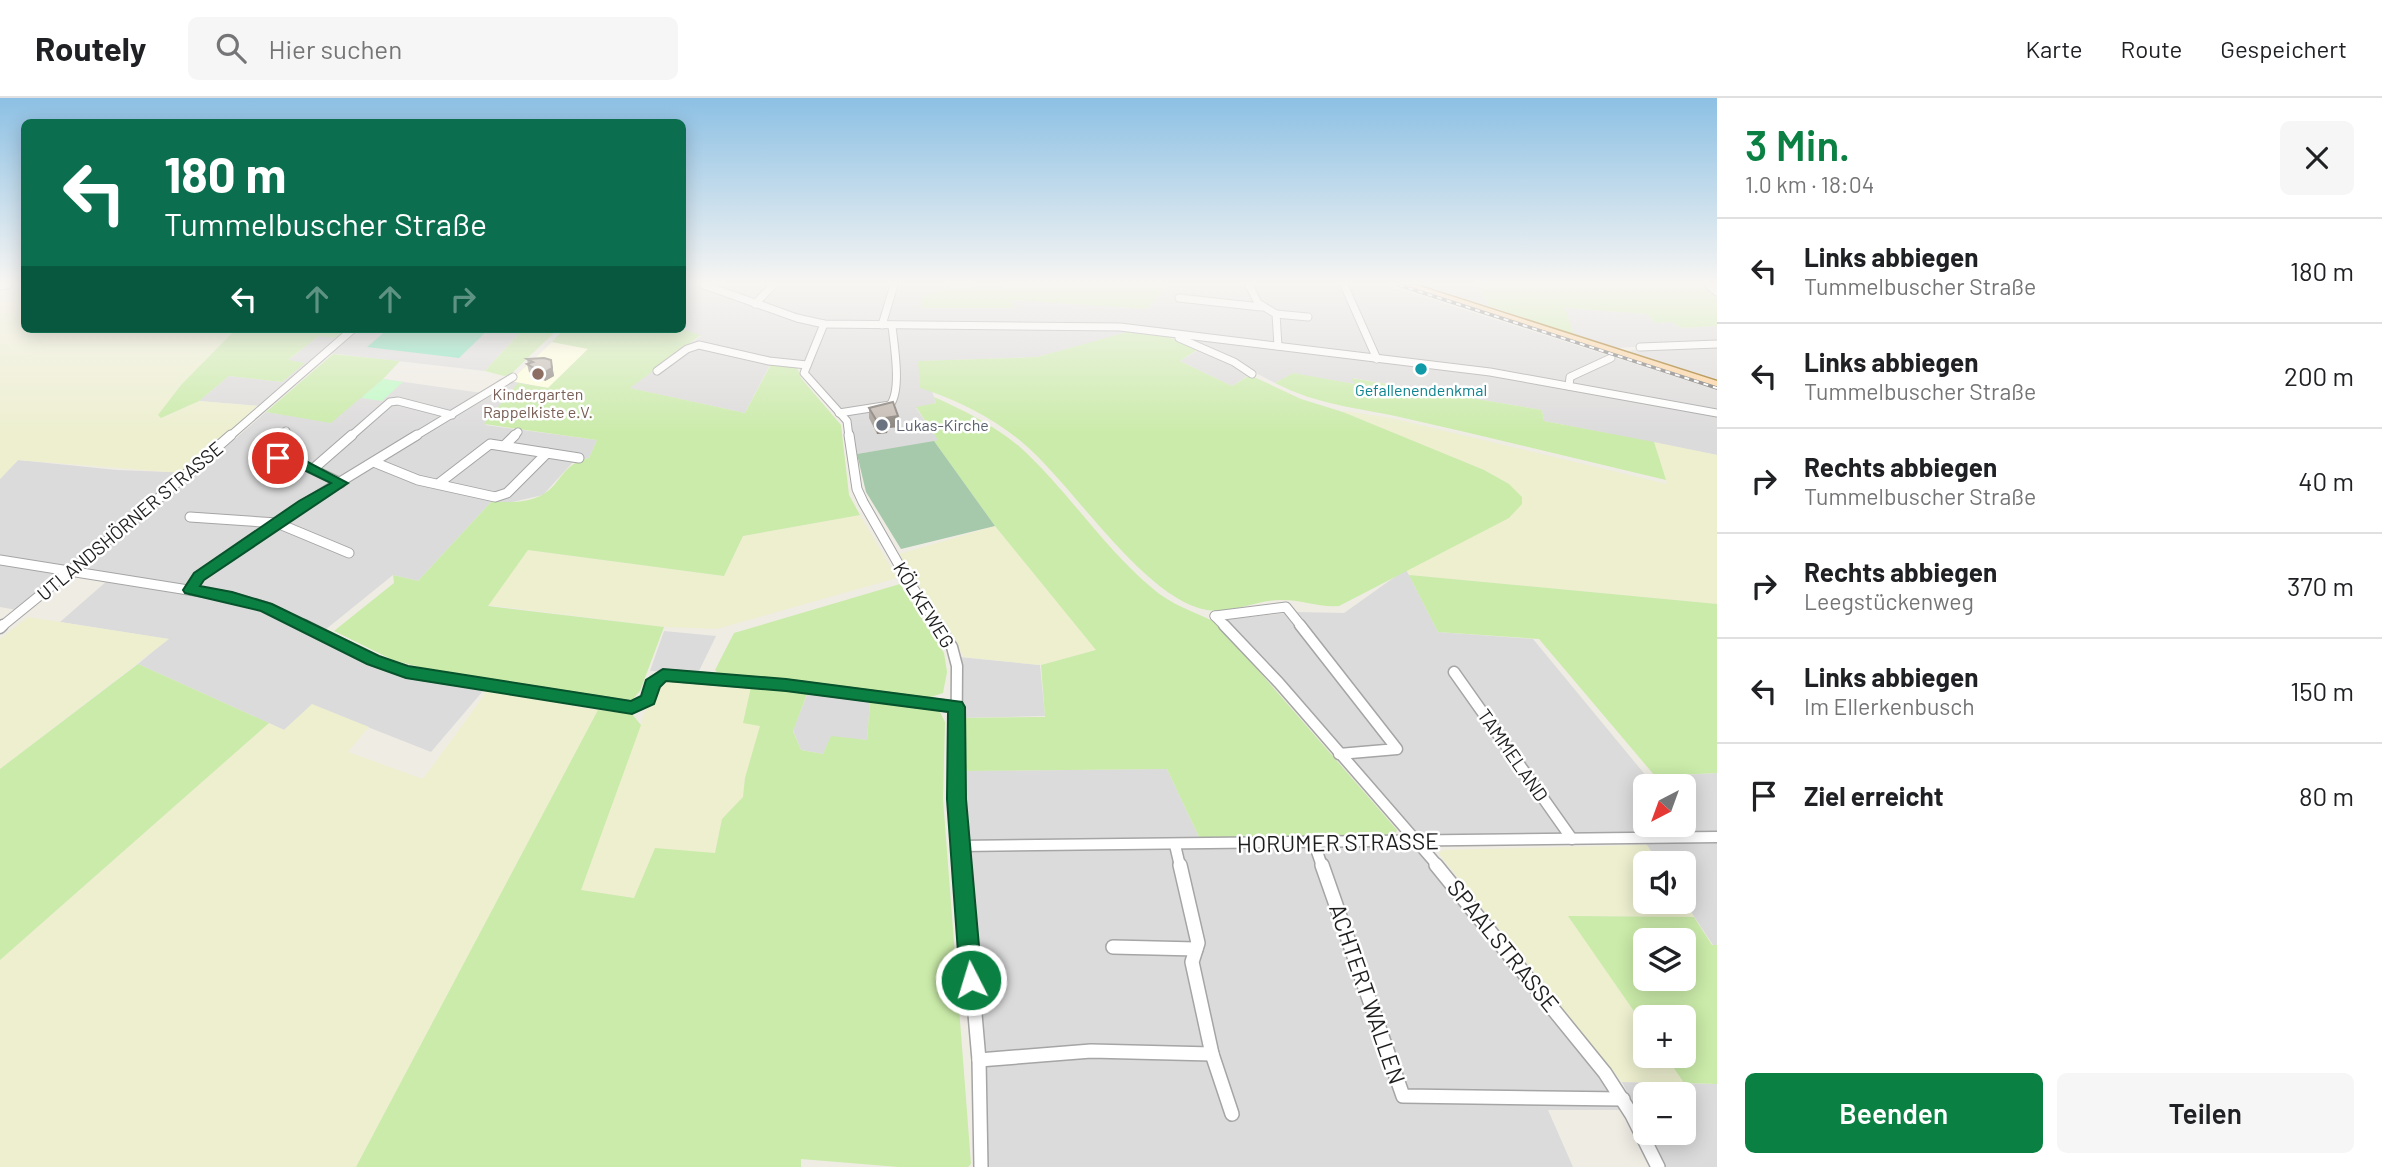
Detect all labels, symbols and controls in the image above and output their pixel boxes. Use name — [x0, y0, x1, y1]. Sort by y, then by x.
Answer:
search box — [188, 17, 678, 80]
text: Routely — [35, 28, 146, 68]
icon: search — [212, 29, 250, 67]
text: Hier suchen — [268, 33, 402, 64]
text: Karte — [2025, 34, 2083, 63]
text: Route — [2121, 34, 2182, 63]
text: Gespeichert — [2220, 34, 2347, 63]
text: 3 Min. — [1745, 119, 1850, 169]
button: close — [2280, 121, 2354, 195]
text: 180 m — [164, 144, 287, 203]
icon: left — [49, 147, 140, 238]
text: 1.0 km · 18:04 — [1745, 170, 1874, 198]
text: Tummelbuscher Straße — [164, 204, 487, 242]
text: Links abbiegen — [1804, 241, 1978, 272]
icon: left — [1745, 252, 1783, 290]
text: 180 m — [2290, 255, 2354, 286]
text: Tummelbuscher Straße — [1804, 272, 2036, 300]
icon: left — [225, 280, 263, 318]
icon: ahead — [298, 280, 336, 318]
icon: ahead — [371, 280, 409, 318]
icon: right — [444, 280, 482, 318]
text: Links abbiegen — [1804, 346, 1978, 377]
icon: left — [1745, 357, 1783, 395]
text: 200 m — [2284, 360, 2354, 391]
marker: Gefallenendenkmal — [1413, 361, 1429, 377]
marker: Kindergarten Rappelkiste e.V. — [530, 366, 546, 382]
text: Tummelbuscher Straße — [1804, 377, 2036, 405]
place label: Gefallenendenkmal — [1355, 380, 1487, 399]
place label: Kindergarten Rappelkiste e.V. — [483, 384, 593, 421]
place label: Lukas-Kirche — [896, 415, 989, 434]
marker: Lukas-Kirche — [874, 417, 890, 433]
pin — [248, 428, 308, 488]
street label: UTLANDSHÖRNER STRASSE — [32, 436, 227, 605]
icon: arrive — [259, 439, 297, 477]
text: Rechts abbiegen — [1804, 451, 1997, 482]
icon: right — [1745, 462, 1783, 500]
text: 40 m — [2298, 465, 2354, 496]
text: Tummelbuscher Straße — [1804, 482, 2036, 510]
text: Rechts abbiegen — [1804, 556, 1997, 587]
street label: KÖLKEWEG — [889, 558, 960, 652]
icon: right — [1745, 567, 1783, 605]
text: 370 m — [2287, 570, 2354, 601]
text: Leegstückenweg — [1804, 587, 1974, 615]
text: Links abbiegen — [1804, 661, 1978, 692]
icon: left — [1745, 672, 1783, 710]
text: 150 m — [2290, 675, 2354, 706]
text: Im Ellerkenbusch — [1804, 692, 1975, 720]
street label: TAMMELAND — [1473, 704, 1554, 805]
north arrow — [1633, 774, 1696, 836]
map controls — [1633, 774, 1696, 1145]
icon: arrive — [1745, 777, 1783, 815]
text: Ziel erreicht — [1804, 780, 1944, 811]
text: 80 m — [2299, 780, 2354, 811]
street label: HORUMER STRASSE — [1237, 826, 1439, 858]
button: sound — [1633, 851, 1696, 914]
street label: SPAALSTRASSE — [1442, 873, 1566, 1017]
street label: ACHTERT WALLEN — [1324, 900, 1412, 1088]
button: layers — [1633, 928, 1696, 991]
position arrow — [934, 943, 1008, 1017]
button: + — [1633, 1005, 1696, 1068]
button: Beenden — [1745, 1073, 2043, 1153]
button: Teilen — [2057, 1073, 2354, 1153]
button: − — [1633, 1082, 1696, 1145]

